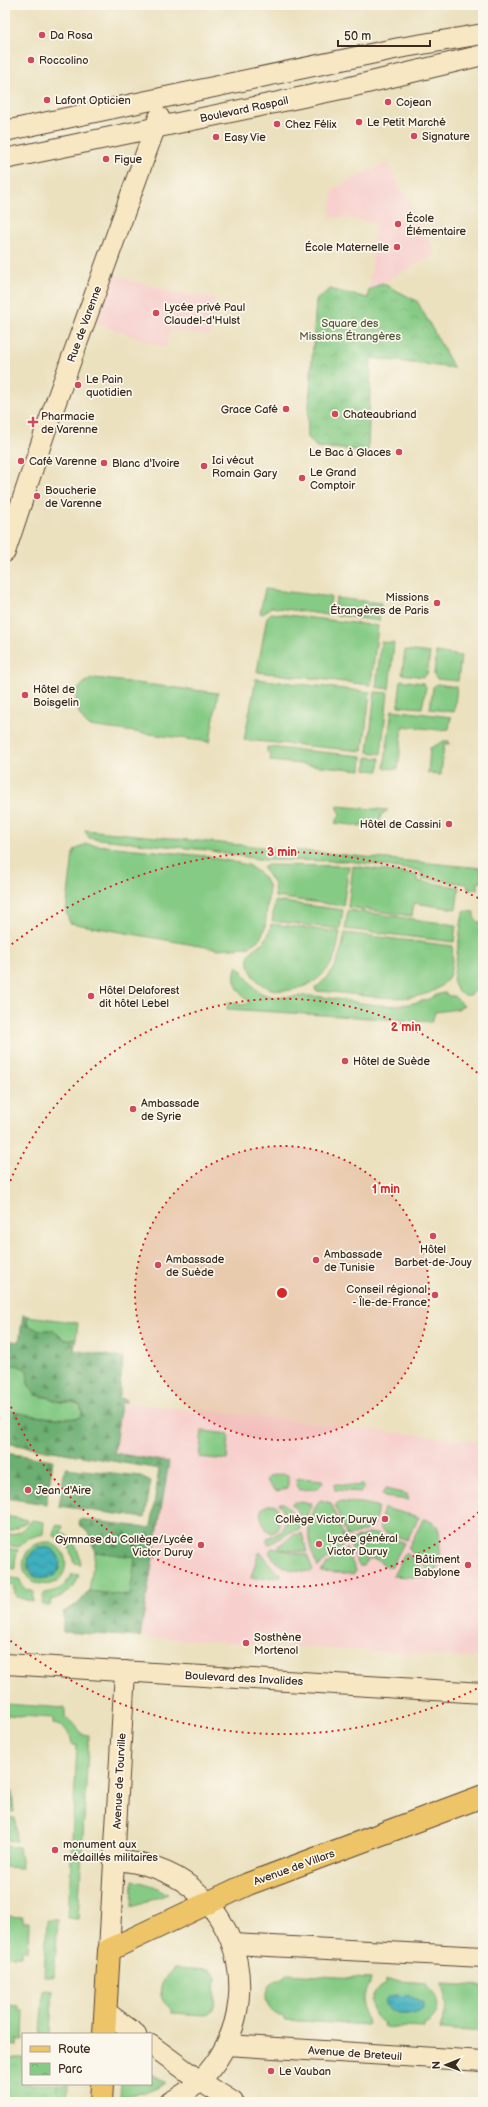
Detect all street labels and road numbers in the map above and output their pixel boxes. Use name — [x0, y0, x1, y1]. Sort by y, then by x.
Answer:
street label: Boulevard Raspail — [199, 94, 290, 125]
street label: Rue de Varenne — [65, 284, 104, 364]
street label: Boulevard des Invalides — [184, 1669, 304, 1688]
street label: Avenue de Tourville — [110, 1732, 129, 1829]
street label: Avenue de Villars — [252, 1847, 337, 1888]
street label: Avenue de Breteuil — [308, 2044, 402, 2063]

